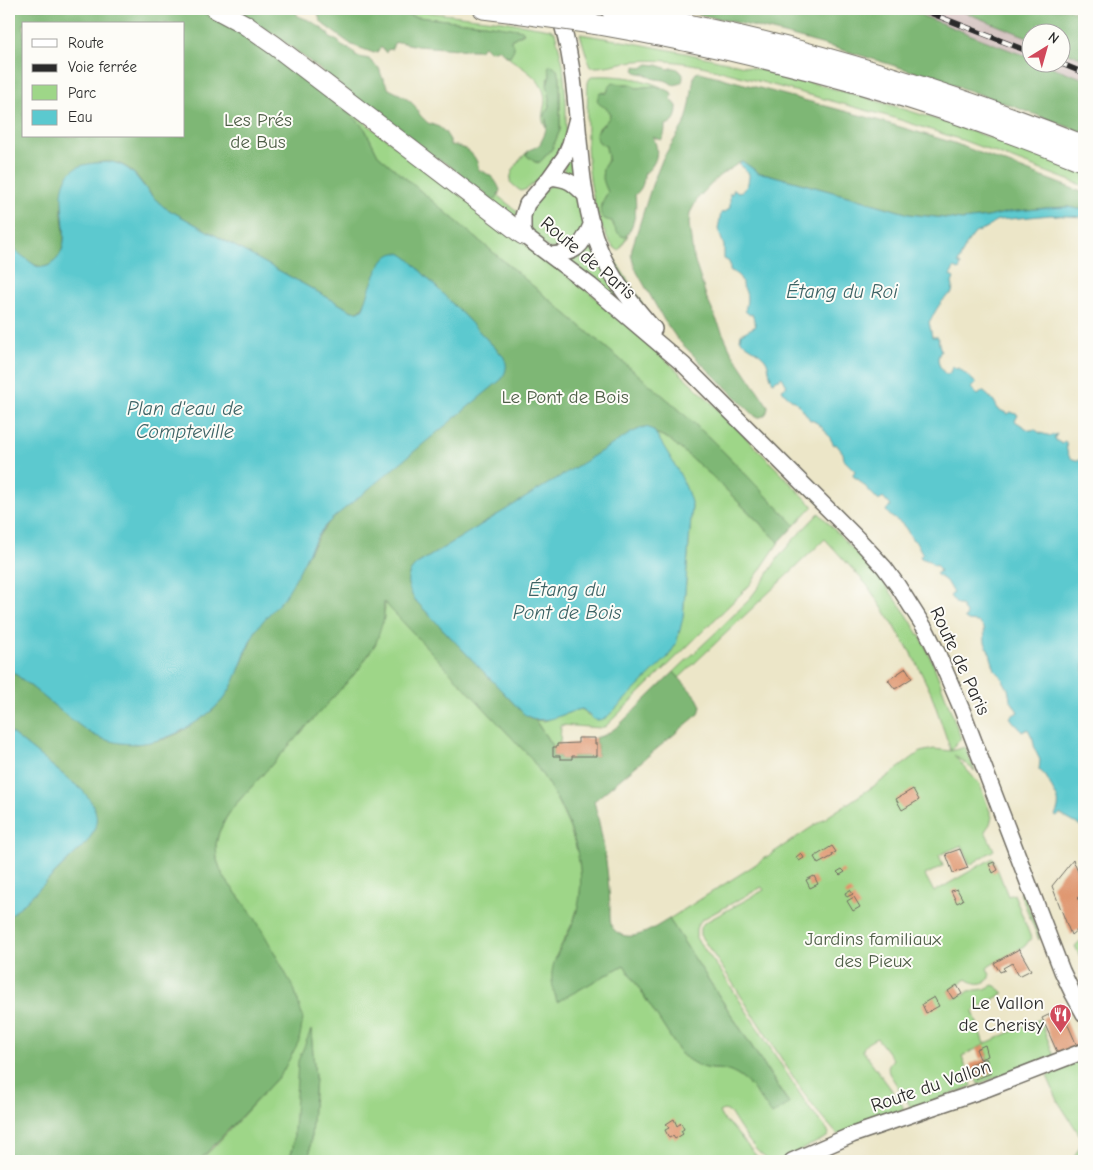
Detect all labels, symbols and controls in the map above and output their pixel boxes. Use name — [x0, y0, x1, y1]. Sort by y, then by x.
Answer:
legend — [22, 22, 185, 138]
north arrow — [1020, 22, 1070, 72]
text: N — [1045, 28, 1062, 48]
text: Route — [68, 34, 104, 52]
text: Voie ferrée — [68, 58, 137, 76]
text: Parc — [68, 84, 96, 102]
text: Eau — [68, 108, 92, 126]
park label: Les Prés de Bus — [224, 109, 292, 153]
street label: Route de Paris — [536, 212, 640, 304]
water label: Étang du Roi — [786, 280, 898, 303]
park label: Le Pont de Bois — [501, 386, 629, 408]
water label: Plan d'eau de Compteville — [127, 397, 243, 443]
water label: Étang du Pont de Bois — [513, 578, 622, 624]
street label: Route de Paris — [925, 603, 995, 719]
park label: Jardins familiaux des Pieux — [805, 928, 942, 972]
place label: Le Vallon de Cherisy — [958, 992, 1045, 1036]
restaurant icon: Le Vallon de Cherisy — [1048, 1002, 1072, 1033]
street label: Route du Vallon — [868, 1055, 994, 1117]

